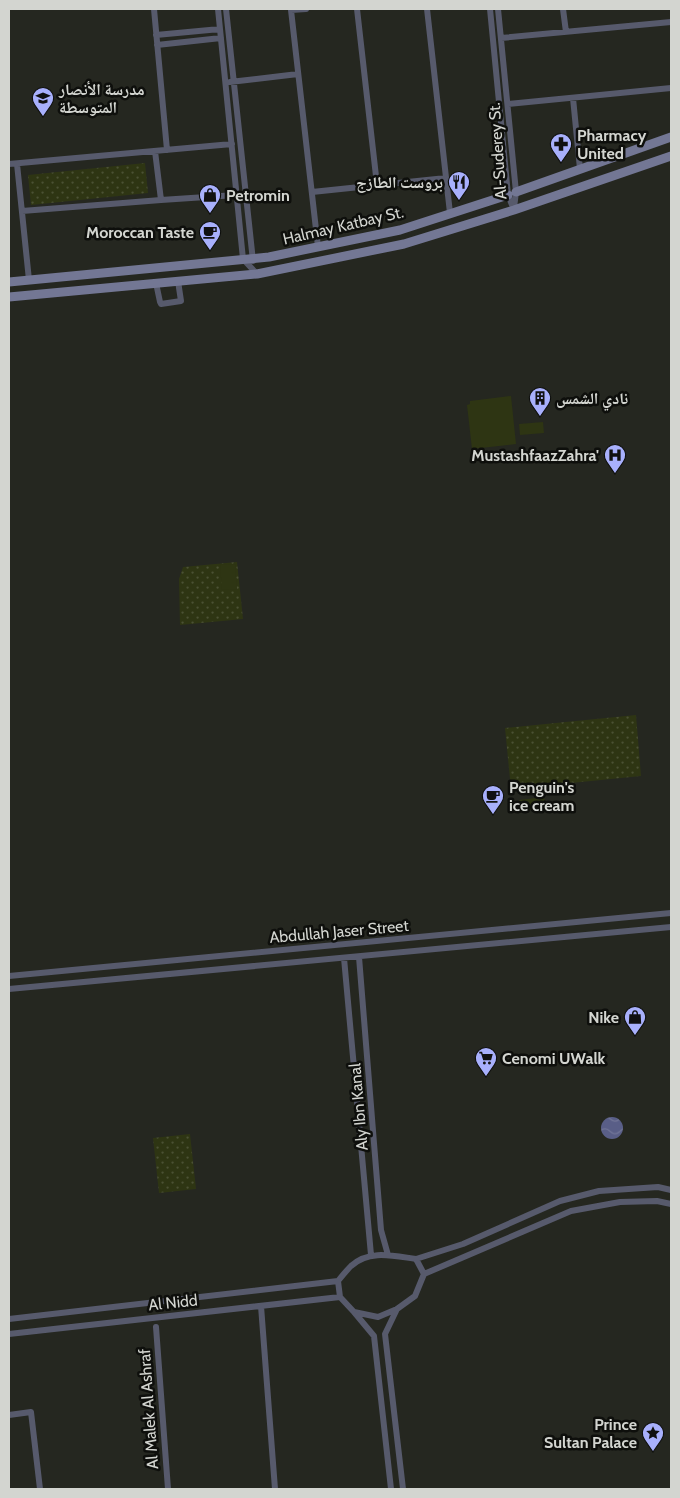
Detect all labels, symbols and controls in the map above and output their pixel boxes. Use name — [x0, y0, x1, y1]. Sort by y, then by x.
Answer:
place label: مدرسة الأنصار المتوسطة — [58, 80, 144, 117]
school or university icon: مدرسة الأنصار المتوسطة — [31, 86, 55, 117]
street label: Al-Suderey St. — [485, 102, 510, 200]
place label: Pharmacy United — [577, 126, 647, 163]
pharmacy icon: Pharmacy United — [549, 132, 573, 163]
restaurant icon: بروست الطازج — [447, 170, 471, 201]
place label: بروست الطازج — [356, 173, 443, 193]
shop icon: Petromin — [198, 183, 222, 214]
place label: Petromin — [226, 186, 290, 205]
street label: Halmay Katbay St. — [281, 202, 405, 249]
cafe icon: Moroccan Taste — [198, 220, 222, 251]
place label: Moroccan Taste — [86, 223, 194, 242]
building icon: نادي الشمس — [528, 386, 552, 417]
place label: نادي الشمس — [556, 389, 628, 411]
hospital icon: MustashfaazZahra' — [603, 443, 627, 474]
place label: MustashfaazZahra' — [471, 446, 599, 465]
place label: Penguin's ice cream — [509, 778, 575, 815]
cafe icon: Penguin's ice cream — [481, 784, 505, 815]
street label: Abdullah Jaser Street — [269, 916, 410, 947]
shop icon: Nike — [623, 1005, 647, 1036]
place label: Nike — [588, 1008, 619, 1027]
supermarket icon: Cenomi UWalk — [474, 1046, 498, 1077]
place label: Cenomi UWalk — [502, 1049, 606, 1068]
street label: Aly Ibn Kanal — [345, 1062, 372, 1151]
street label: Al Nidd — [147, 1290, 199, 1315]
street label: Al Malek Al Ashraf — [135, 1348, 162, 1470]
place label: Prince Sultan Palace — [544, 1415, 637, 1452]
place icon: Prince Sultan Palace — [641, 1421, 665, 1452]

